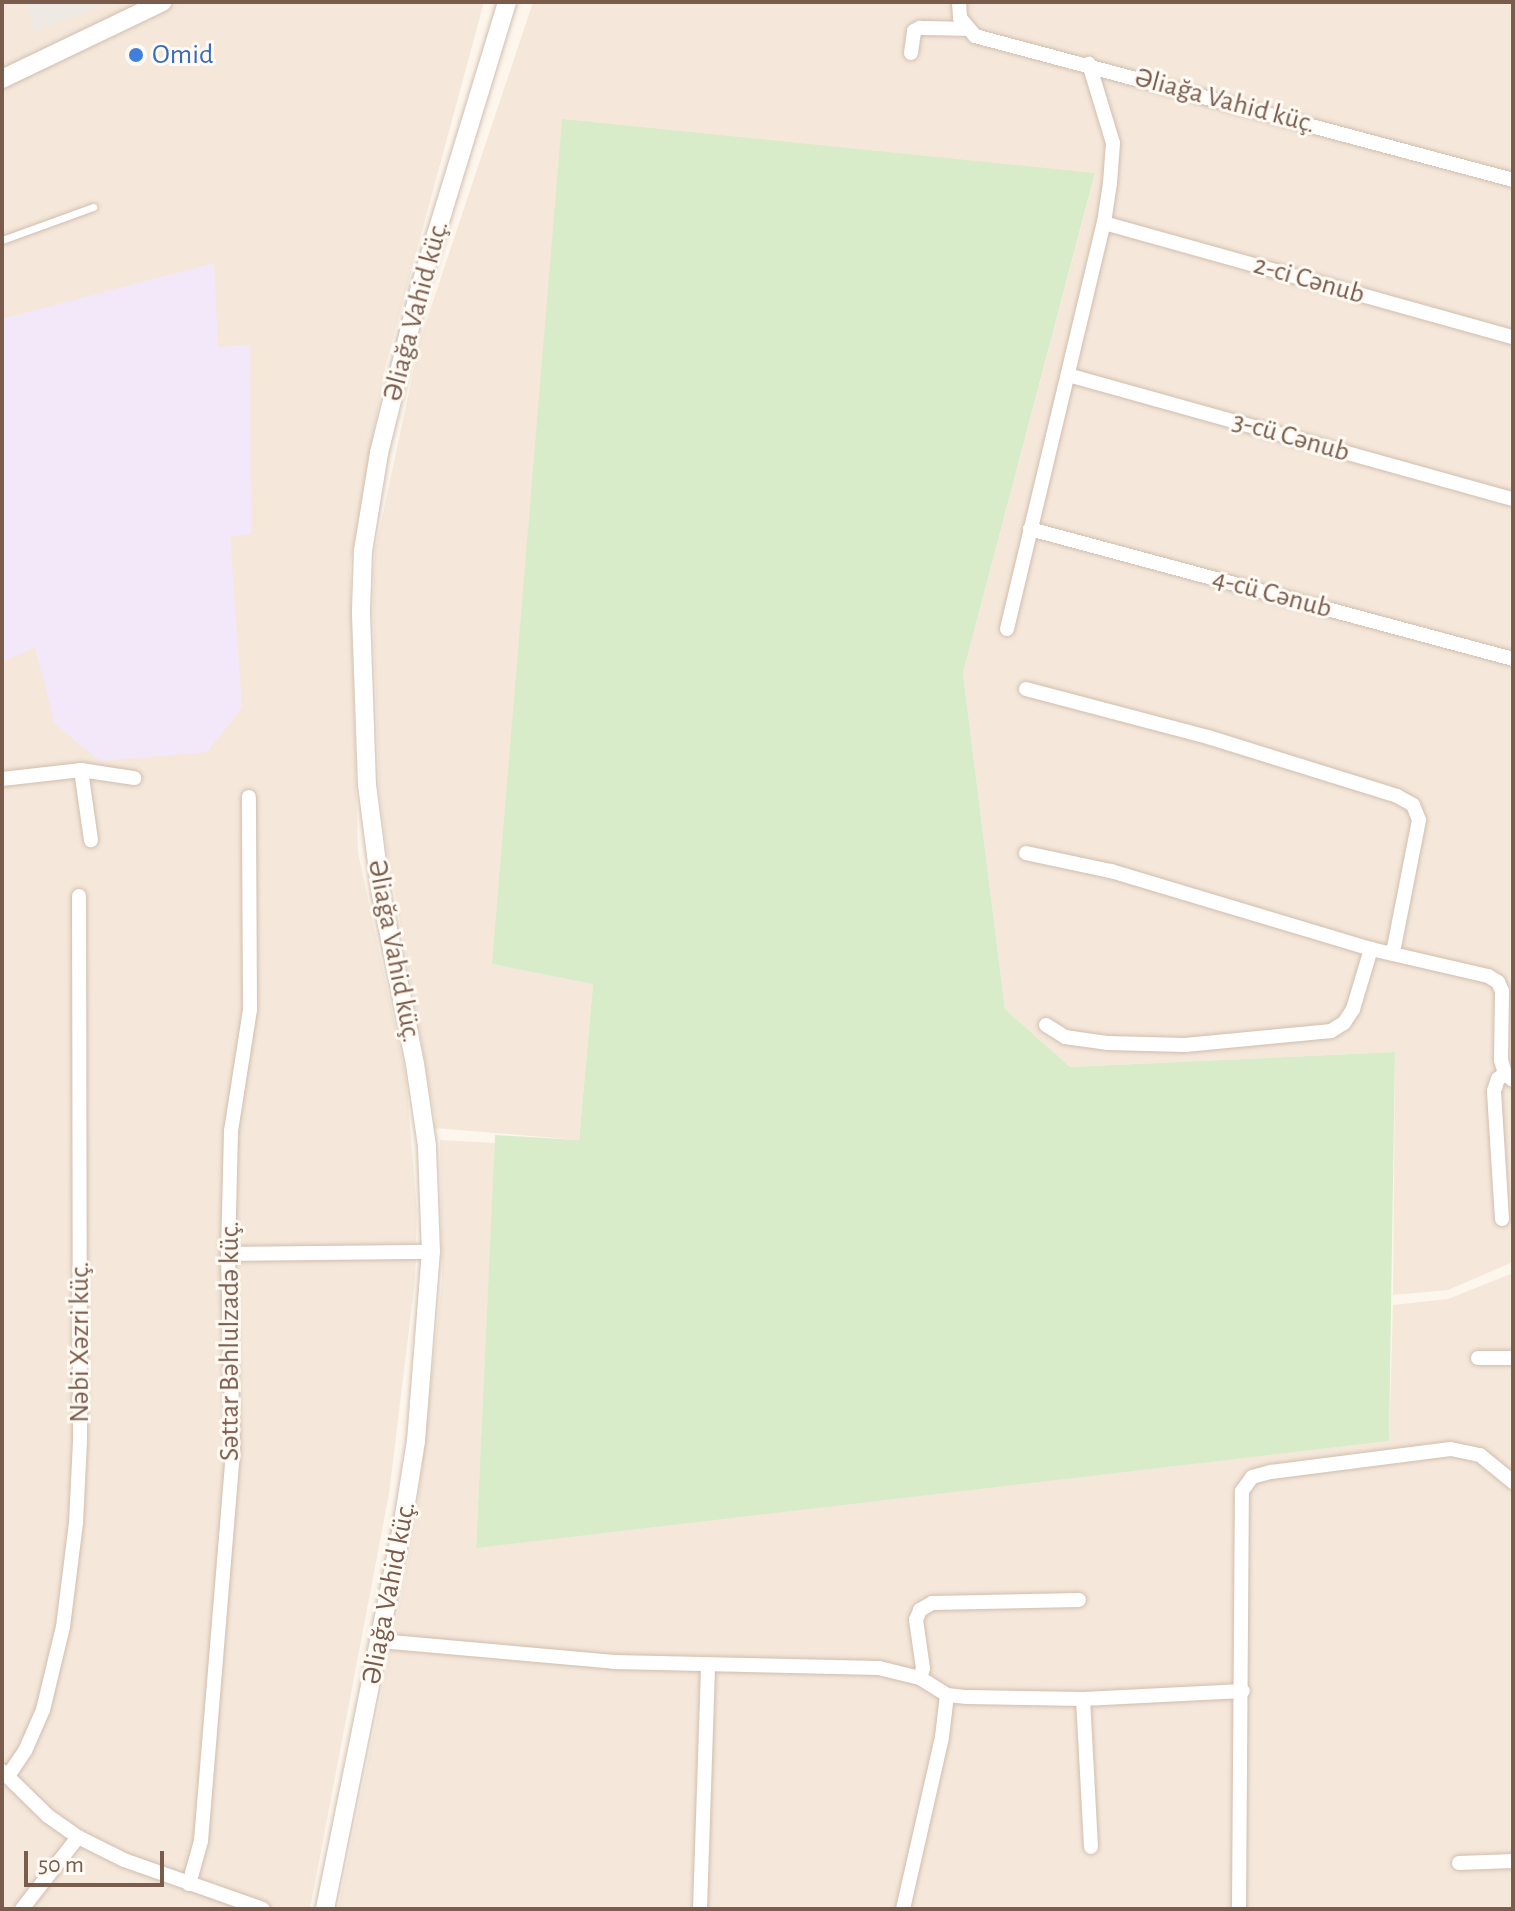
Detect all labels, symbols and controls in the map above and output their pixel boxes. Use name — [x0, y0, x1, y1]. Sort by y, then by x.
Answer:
place label: Omid — [152, 38, 213, 72]
marker: Omid — [127, 46, 145, 64]
street label: Əliağa Vahid küç. — [1131, 61, 1319, 141]
street label: Əliağa Vahid küç. — [376, 217, 456, 405]
street label: 2-ci Cənub — [1250, 248, 1368, 312]
street label: 3-cü Cənub — [1229, 404, 1353, 470]
street label: 4-cü Cənub — [1209, 562, 1335, 626]
street label: Əliağa Vahid küç. — [360, 857, 428, 1045]
street label: Səttar Bəhlulzadə küç. — [213, 1221, 247, 1461]
street label: Nəbi Xəzri küç. — [63, 1261, 97, 1423]
street label: Əliağa Vahid küç. — [355, 1499, 423, 1687]
scale bar — [28, 1835, 168, 1885]
text: 50 m — [38, 1853, 84, 1877]

